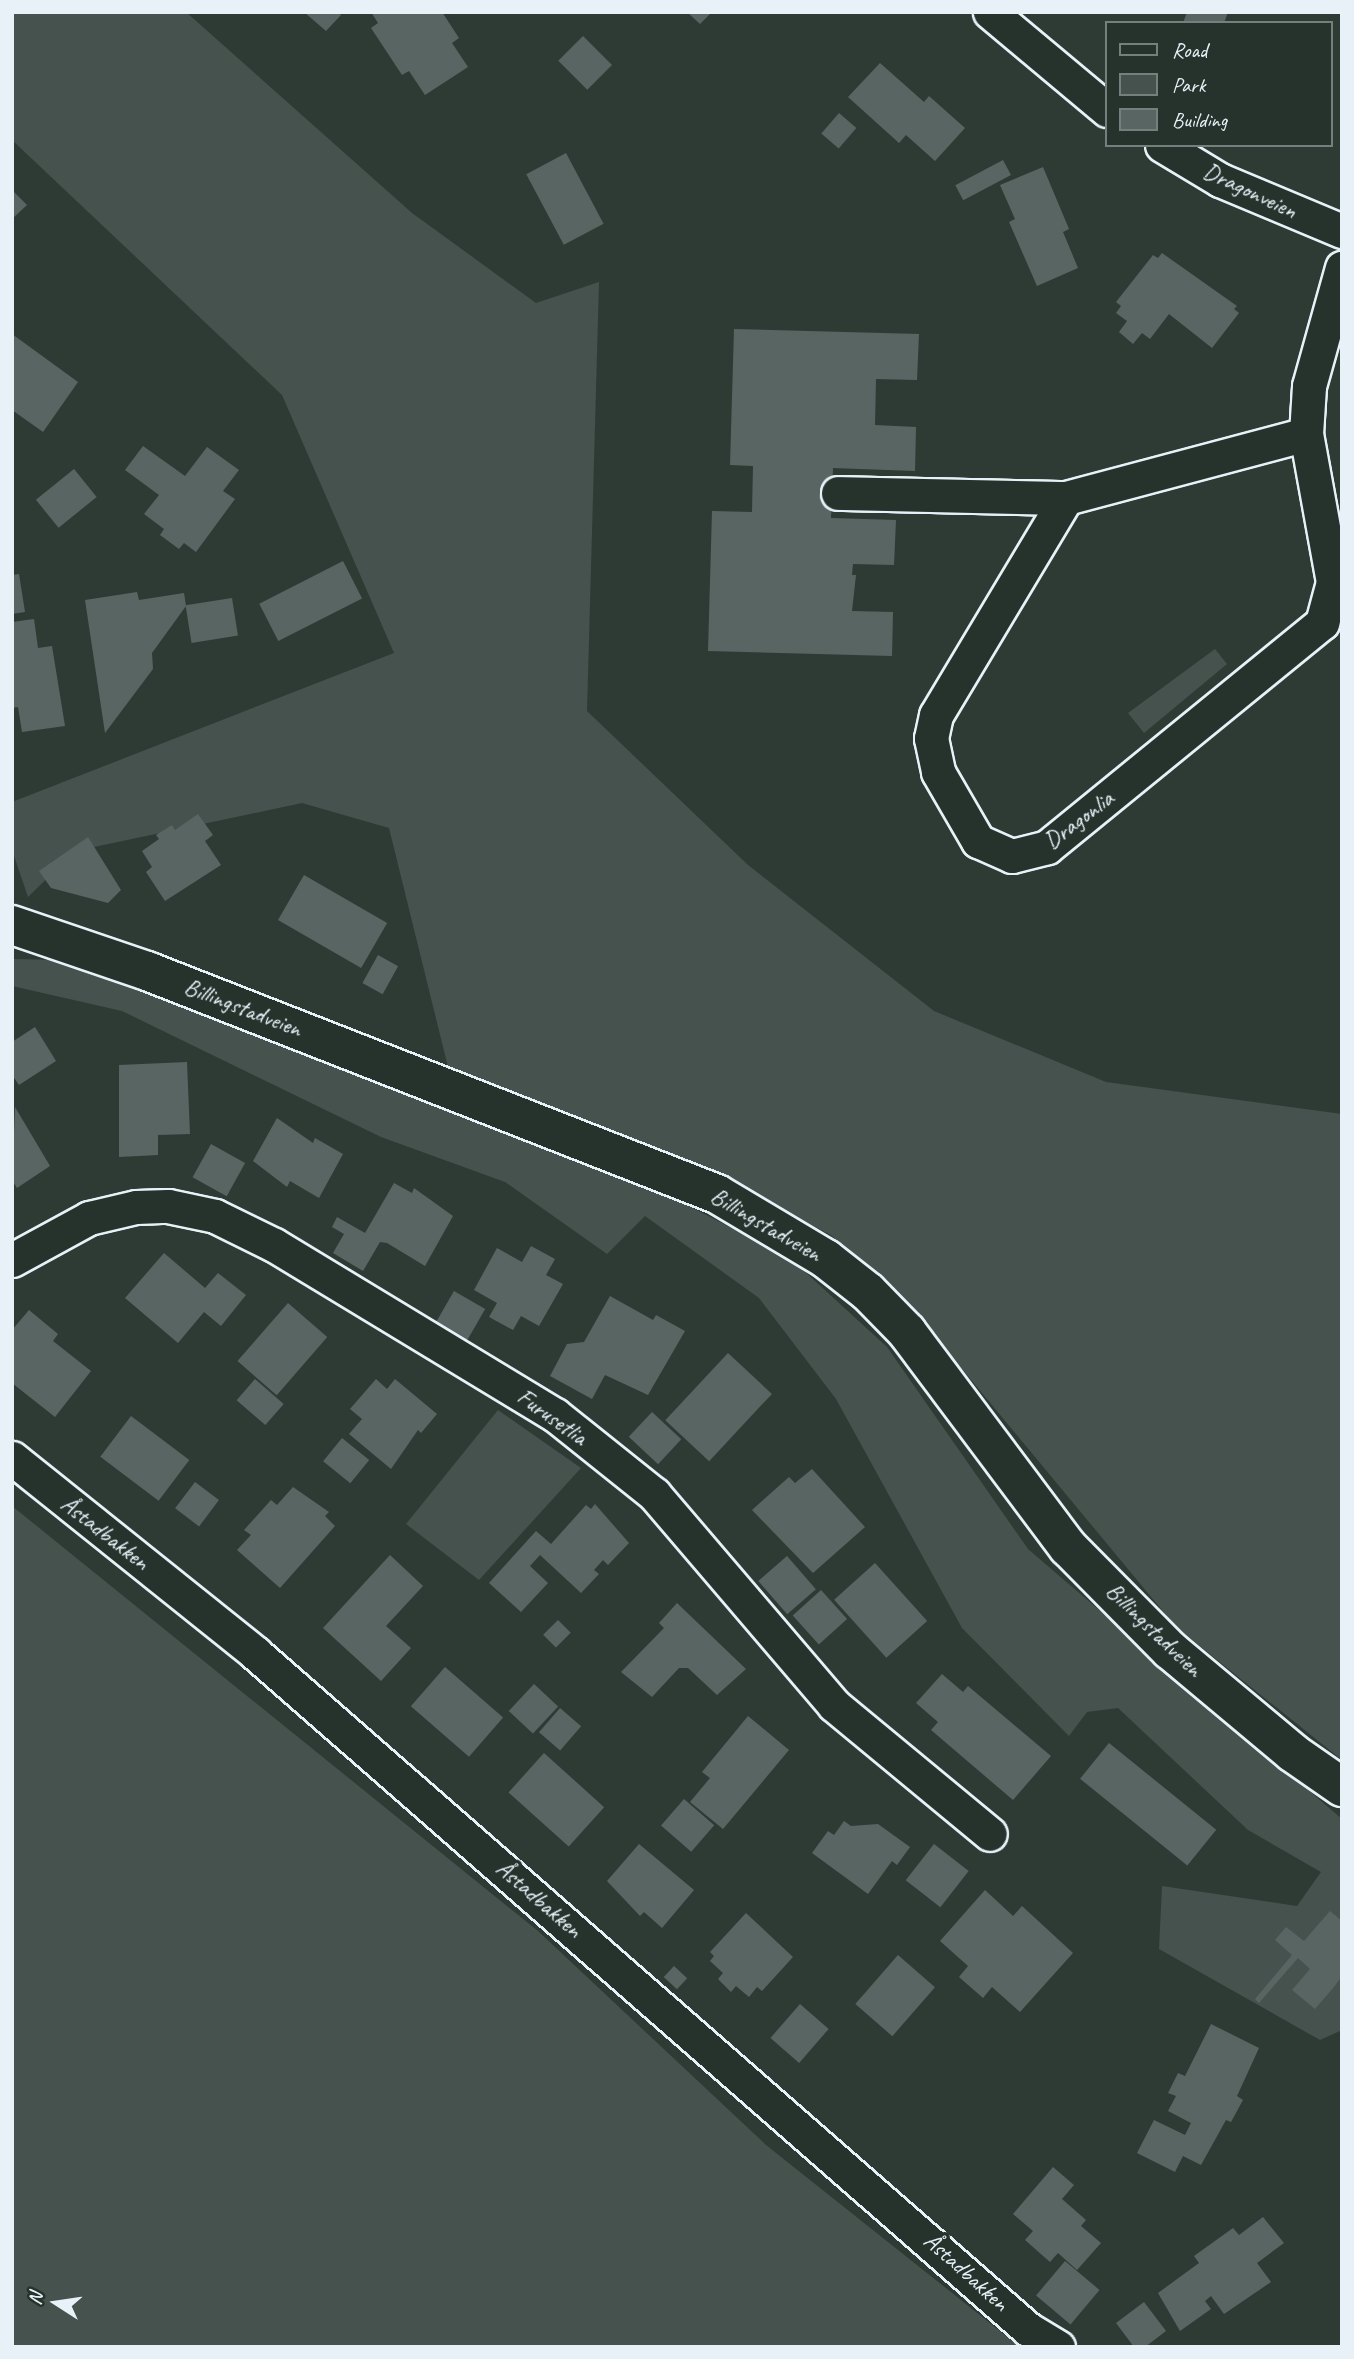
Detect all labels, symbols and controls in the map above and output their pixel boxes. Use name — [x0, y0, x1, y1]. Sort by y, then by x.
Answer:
legend — [1106, 21, 1333, 147]
text: Road — [1172, 37, 1207, 63]
text: Park — [1172, 72, 1205, 98]
text: Building — [1172, 107, 1227, 133]
street label: Dragonveien — [1199, 157, 1301, 225]
street label: Dragonlia — [1038, 784, 1120, 856]
street label: Billingstadveien — [180, 972, 306, 1044]
street label: Billingstadveien — [705, 1182, 827, 1268]
street label: Furusetlia — [511, 1383, 593, 1451]
street label: Åstadbakken — [55, 1490, 155, 1576]
street label: Billingstadveien — [1100, 1577, 1208, 1683]
street label: Åstadbakken — [490, 1854, 588, 1944]
street label: Åstadbakken — [918, 2226, 1014, 2318]
north arrow — [21, 2268, 91, 2338]
text: N — [22, 2290, 48, 2307]

